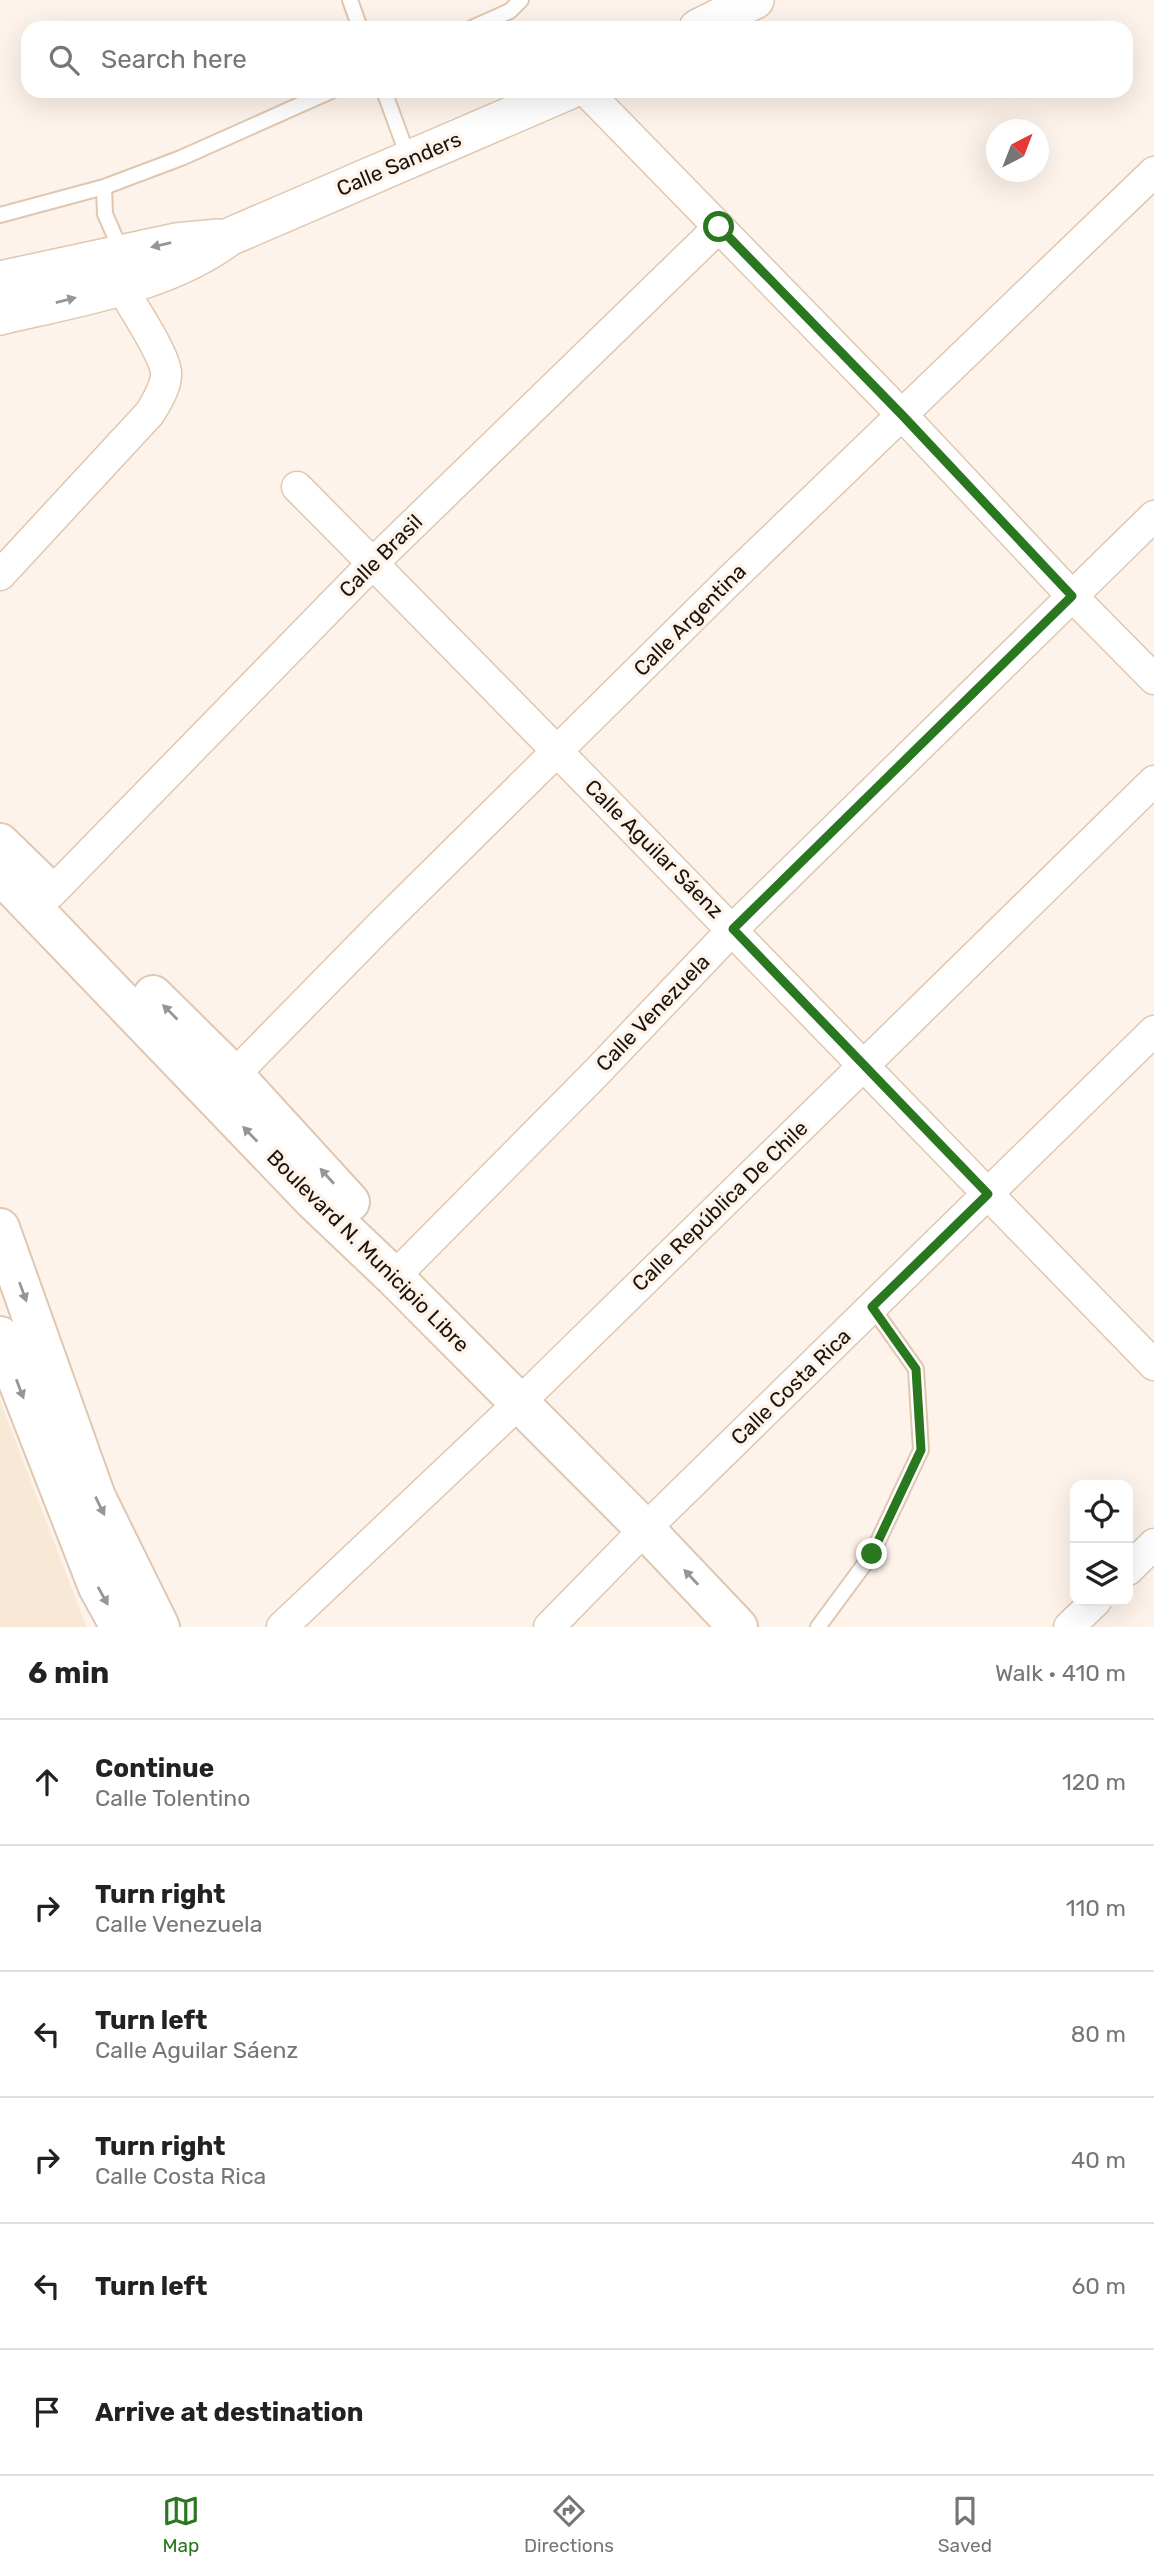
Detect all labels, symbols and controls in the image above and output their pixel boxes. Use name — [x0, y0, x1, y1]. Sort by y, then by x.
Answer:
search box — [21, 21, 1133, 98]
icon: search — [45, 41, 83, 79]
text: Search here — [101, 44, 247, 75]
north arrow — [986, 119, 1049, 182]
street label: Calle Sanders — [333, 126, 465, 201]
route start — [703, 211, 734, 242]
one-way arrow — [150, 240, 172, 251]
one-way arrow — [55, 294, 77, 305]
street label: Calle Brasil — [334, 509, 427, 602]
street label: Calle Argentina — [628, 558, 751, 681]
street label: Calle Aguilar Sáenz — [580, 774, 729, 923]
street label: Calle Venezuela — [591, 949, 715, 1076]
one-way arrow — [162, 1003, 179, 1020]
street label: Calle República De Chile — [627, 1115, 813, 1296]
one-way arrow — [242, 1125, 259, 1142]
street label: Boulevard N. Municipio Libre — [262, 1144, 475, 1357]
one-way arrow — [320, 1168, 336, 1185]
one-way arrow — [18, 1281, 29, 1302]
street label: Calle Costa Rica — [726, 1323, 856, 1450]
one-way arrow — [15, 1379, 26, 1400]
map controls — [1070, 1480, 1133, 1606]
button: locate — [1070, 1480, 1133, 1543]
one-way arrow — [95, 1496, 106, 1516]
route end — [856, 1538, 887, 1569]
button: layers — [1070, 1543, 1133, 1606]
one-way arrow — [683, 1569, 699, 1586]
one-way arrow — [97, 1587, 109, 1606]
text: 6 min — [28, 1655, 109, 1691]
text: Walk · 410 m — [995, 1659, 1126, 1687]
text: Continue — [95, 1753, 214, 1784]
icon: ahead — [28, 1763, 66, 1801]
text: 120 m — [1062, 1768, 1126, 1796]
text: Calle Tolentino — [95, 1784, 250, 1812]
text: Turn right — [95, 1879, 225, 1910]
icon: right — [28, 1889, 66, 1927]
text: 110 m — [1066, 1894, 1126, 1922]
text: Calle Venezuela — [95, 1910, 262, 1938]
text: Turn left — [95, 2005, 207, 2036]
icon: left — [28, 2015, 66, 2053]
text: 80 m — [1071, 2020, 1126, 2048]
text: Calle Aguilar Sáenz — [95, 2036, 298, 2064]
text: Turn right — [95, 2131, 225, 2162]
icon: right — [28, 2141, 66, 2179]
text: 40 m — [1071, 2146, 1126, 2174]
text: Calle Costa Rica — [95, 2162, 266, 2190]
icon: left — [28, 2267, 66, 2305]
text: Turn left — [95, 2271, 207, 2302]
text: 60 m — [1071, 2272, 1126, 2300]
icon: arrive — [28, 2393, 66, 2431]
text: Arrive at destination — [95, 2397, 363, 2428]
tab: Map — [162, 2492, 200, 2557]
tab: Directions — [524, 2492, 614, 2557]
tab: Saved — [938, 2492, 992, 2557]

